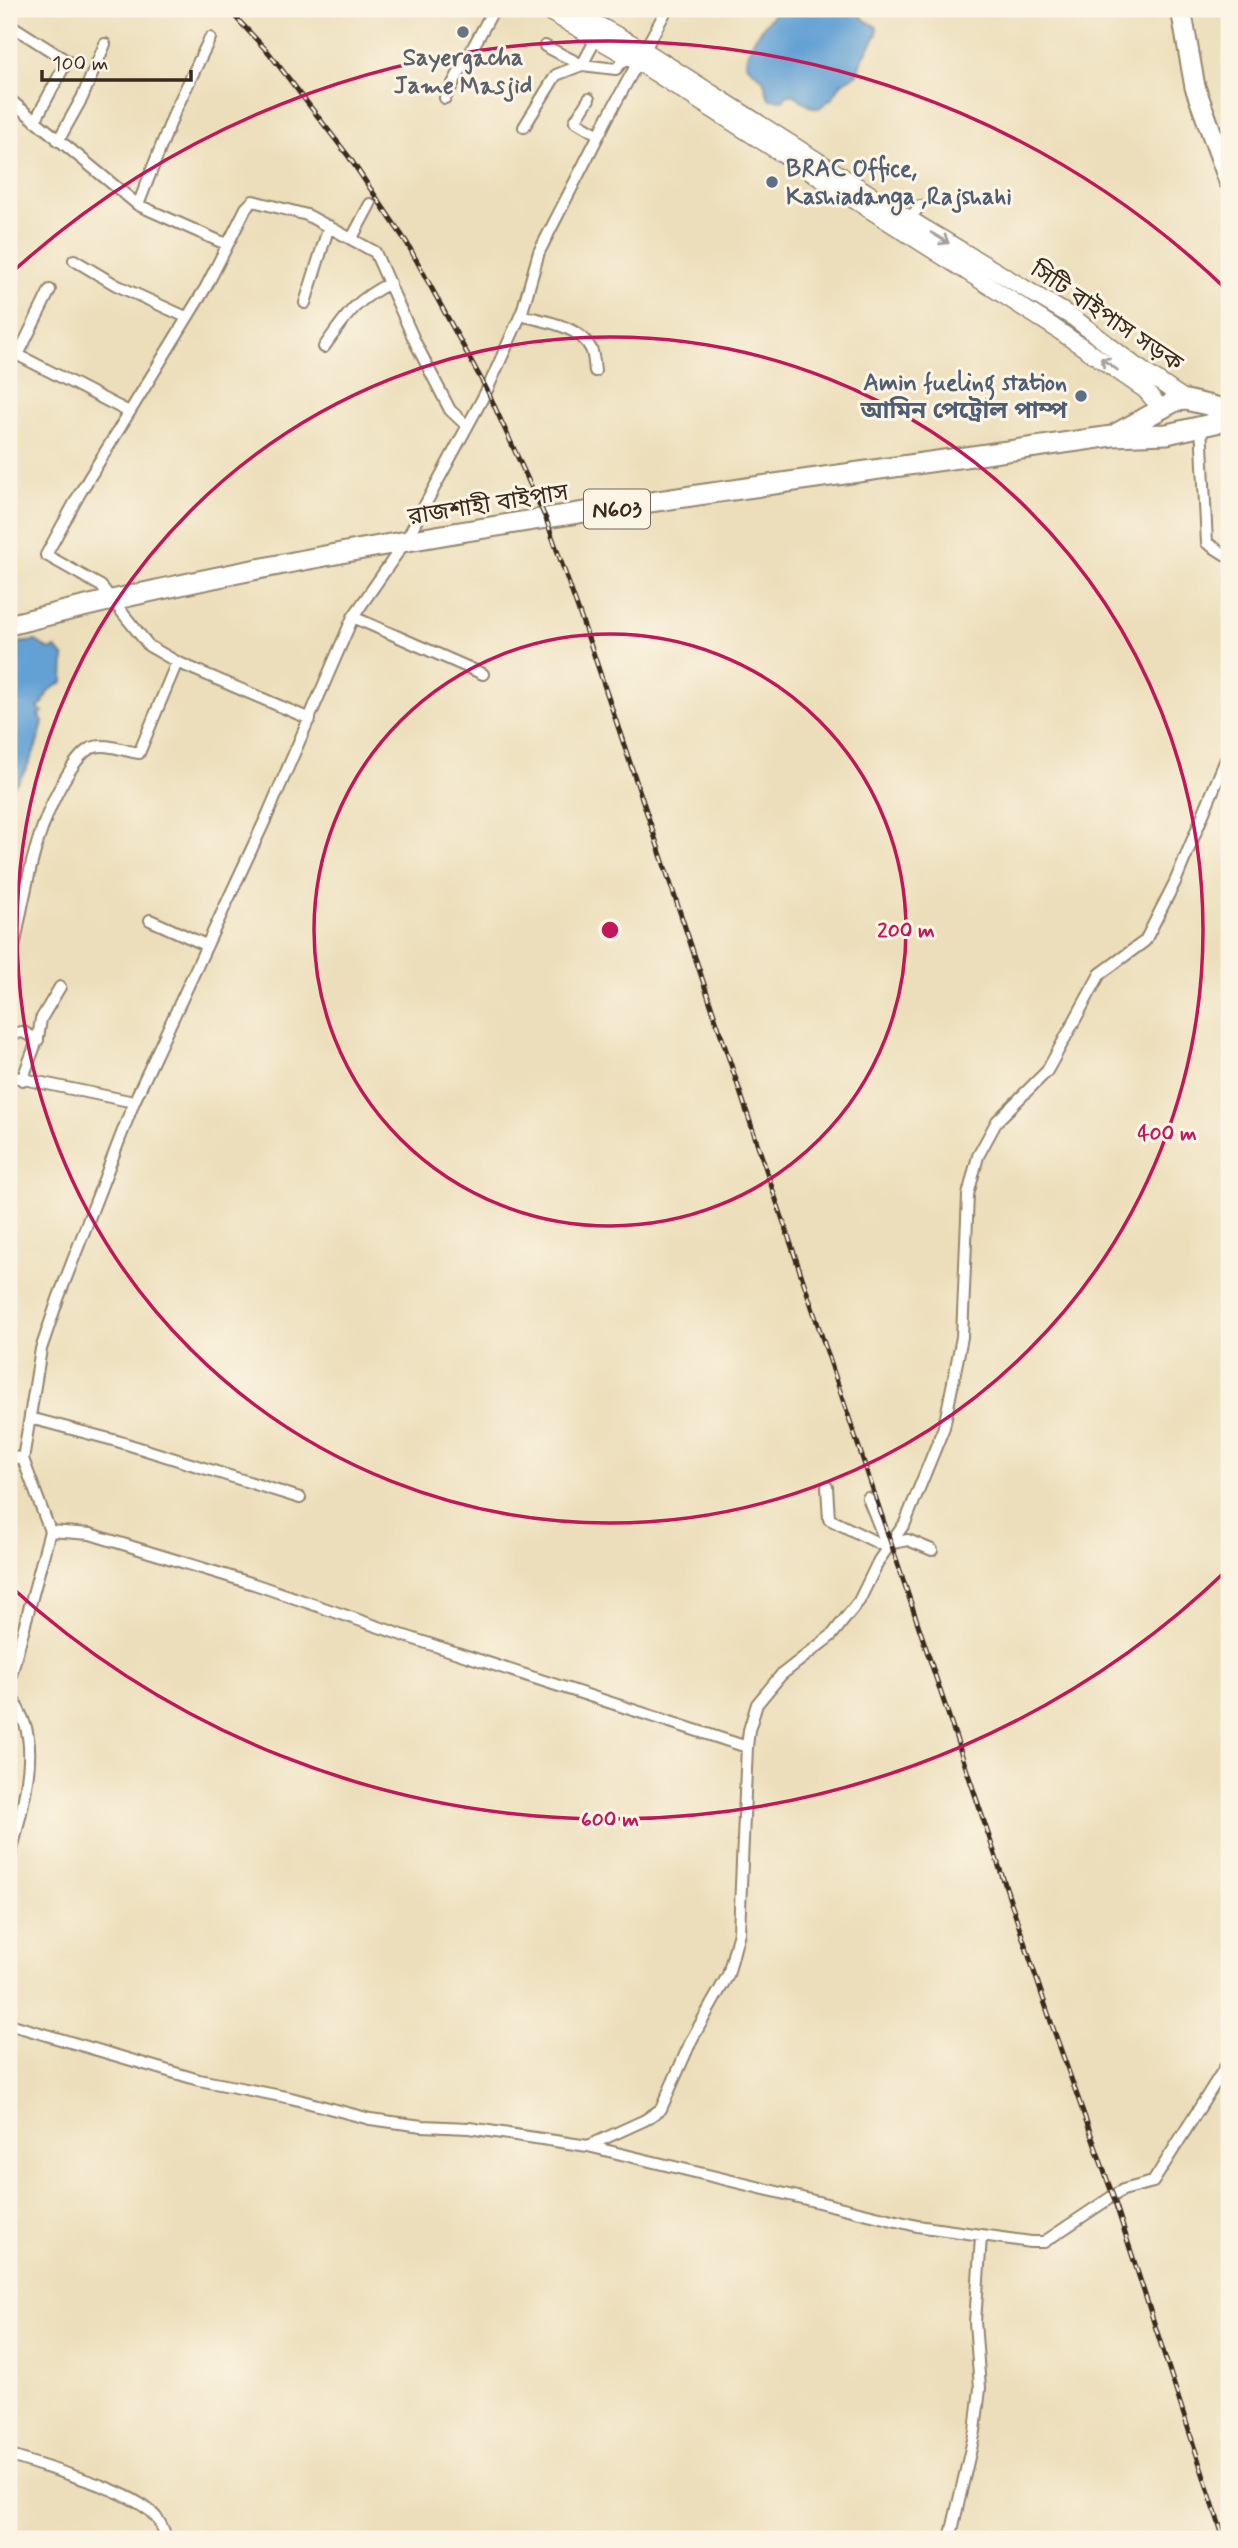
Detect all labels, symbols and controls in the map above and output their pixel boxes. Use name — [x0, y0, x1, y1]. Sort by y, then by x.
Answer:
marker: Sayergacha Jame Masjid — [455, 24, 471, 40]
scale bar — [42, 38, 191, 82]
place label: Sayergacha Jame Masjid — [394, 43, 532, 102]
text: 100 m — [52, 50, 108, 78]
place label: BRAC Office, Kashiadanga ,Rajshahi — [786, 154, 1012, 216]
marker: BRAC Office, Kashiadanga ,Rajshahi — [764, 174, 780, 190]
one-way arrow — [929, 231, 949, 245]
street label: সিটি বাইপাস সড়ক — [1023, 254, 1189, 380]
one-way arrow — [1100, 357, 1119, 371]
place label: Amin fueling station আমিন পেট্রোল পাম্প — [860, 368, 1067, 427]
marker: Amin fueling station আমিন পেট্রোল পাম্প — [1073, 388, 1089, 404]
street label: রাজশাহী বাইপাস — [405, 477, 572, 534]
road number: N603 — [584, 489, 650, 528]
text: 200 m — [877, 917, 935, 945]
centre of rings — [598, 918, 622, 942]
text: 400 m — [1137, 1120, 1197, 1148]
text: 600 m — [581, 1806, 639, 1834]

